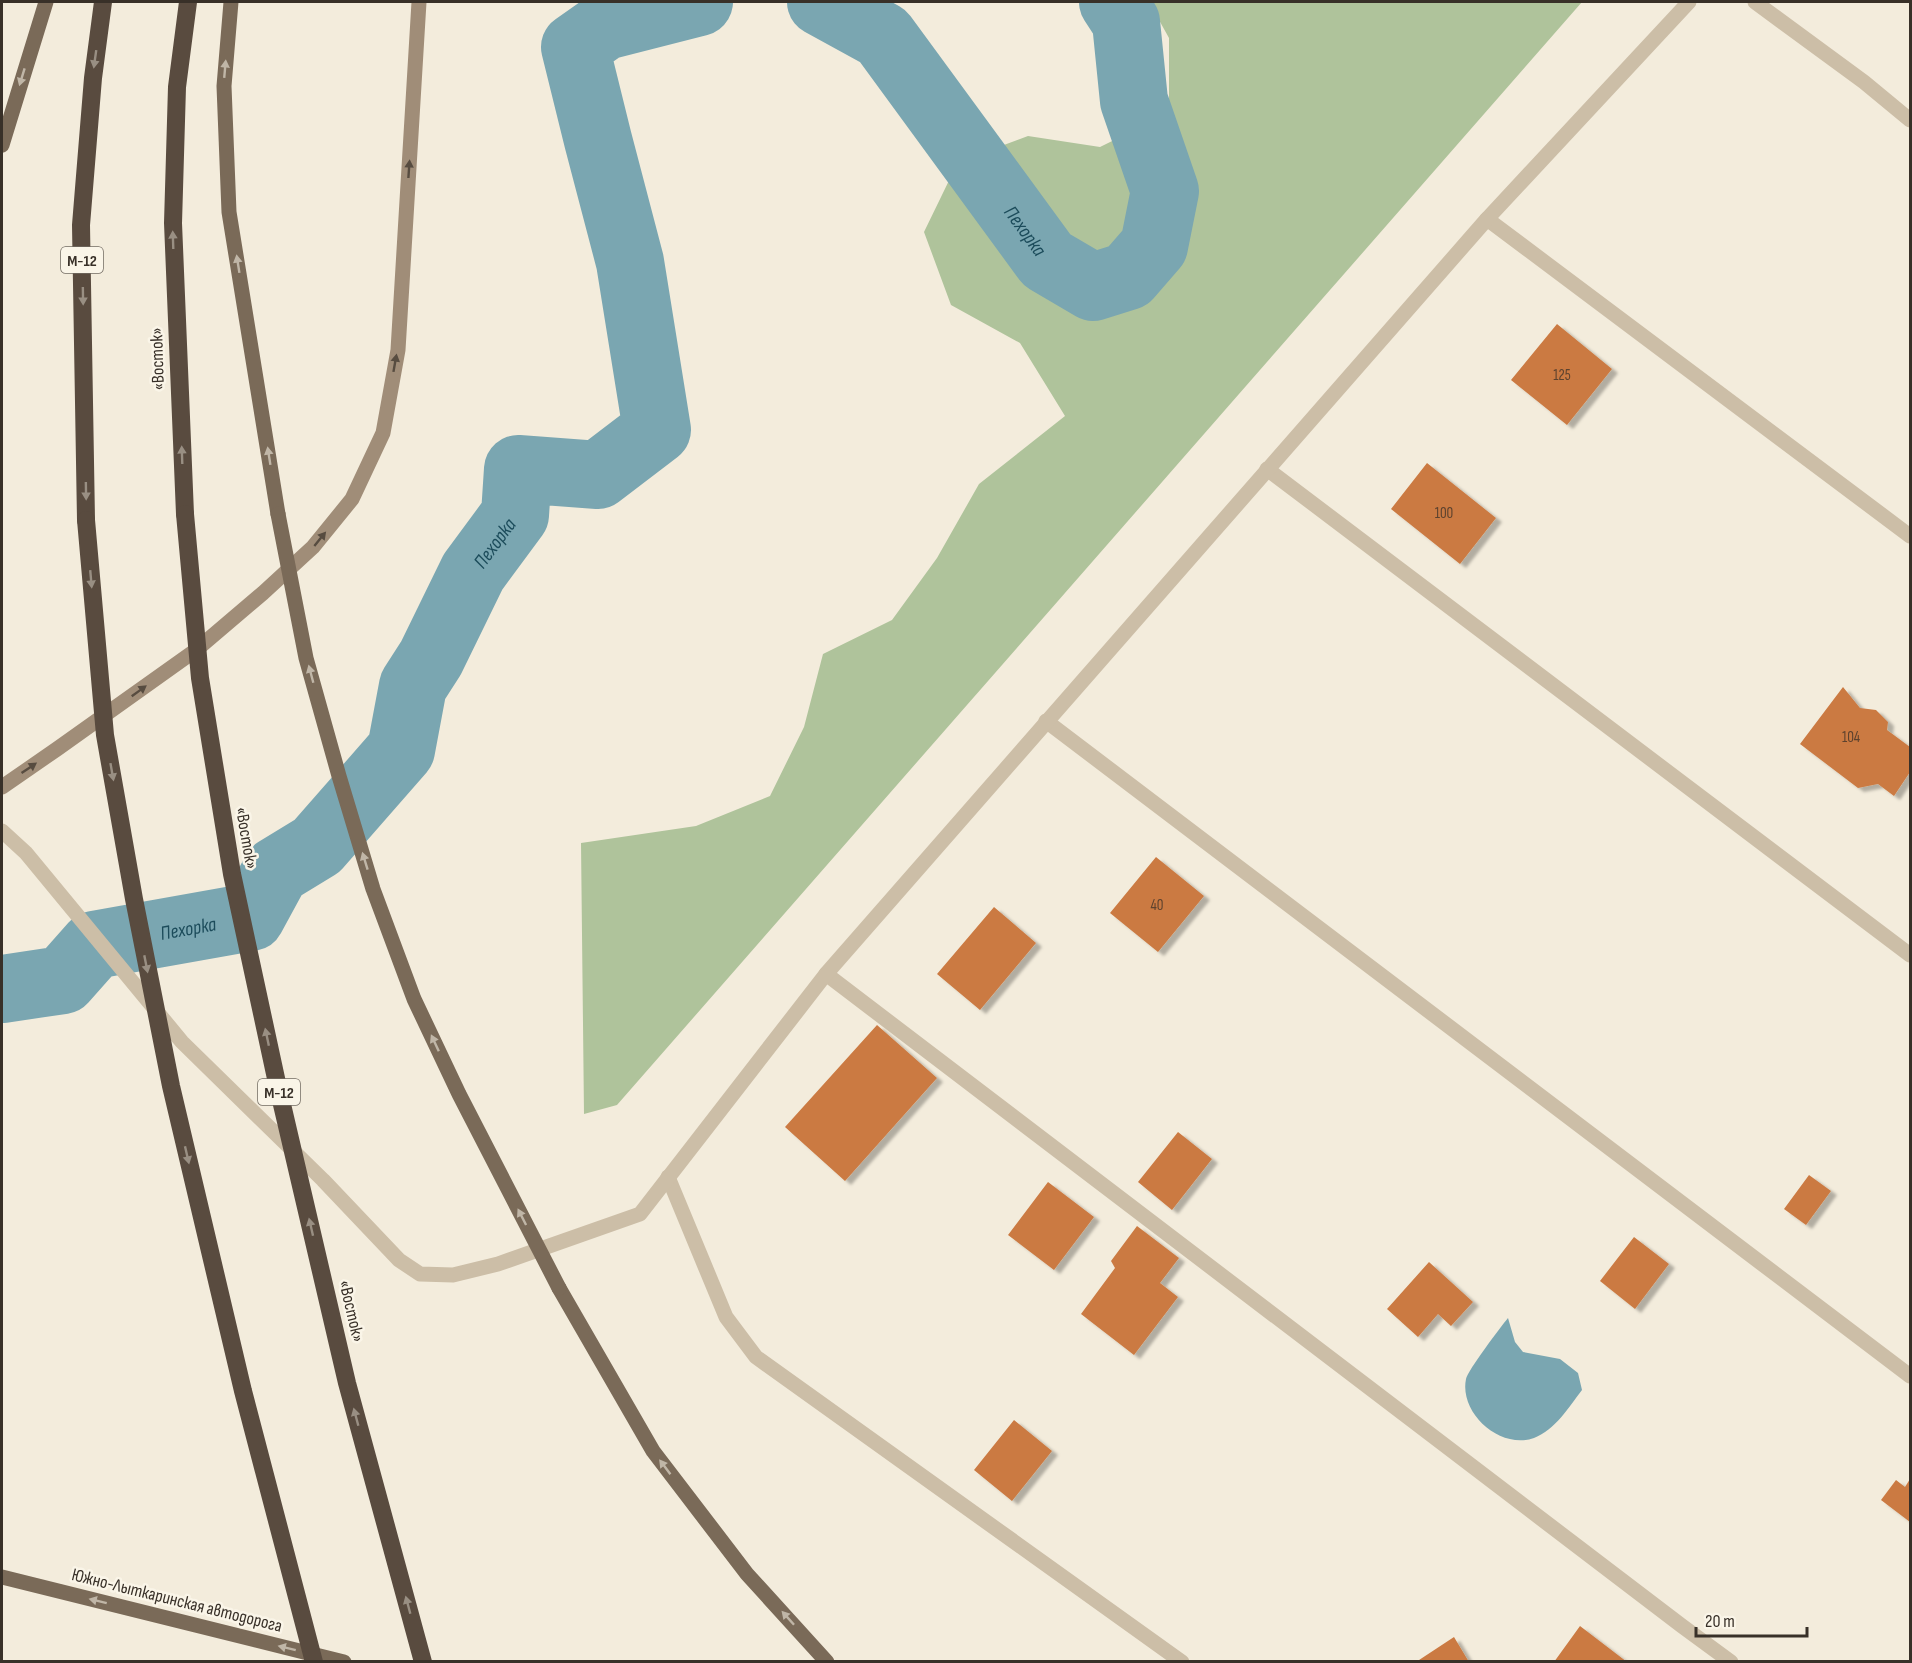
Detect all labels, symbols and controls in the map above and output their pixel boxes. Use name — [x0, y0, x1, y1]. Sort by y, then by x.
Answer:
one-way arrow — [91, 50, 100, 69]
one-way arrow — [220, 60, 230, 79]
one-way arrow — [17, 68, 27, 86]
one-way arrow — [404, 159, 414, 178]
water label: Пехорка — [998, 201, 1051, 261]
one-way arrow — [169, 230, 178, 249]
road number: М-12 — [61, 247, 103, 273]
one-way arrow — [233, 254, 242, 273]
one-way arrow — [78, 286, 87, 305]
street label: «Восток» — [146, 327, 169, 391]
one-way arrow — [391, 353, 400, 372]
house number: 125 — [1553, 366, 1571, 385]
one-way arrow — [178, 446, 187, 465]
one-way arrow — [264, 446, 273, 465]
one-way arrow — [81, 481, 91, 500]
house number: 100 — [1435, 504, 1453, 523]
water label: Пехорка — [469, 514, 522, 573]
one-way arrow — [314, 531, 326, 546]
one-way arrow — [87, 569, 96, 588]
one-way arrow — [306, 665, 315, 683]
one-way arrow — [131, 685, 147, 697]
house number: 104 — [1842, 728, 1860, 747]
one-way arrow — [21, 762, 37, 774]
one-way arrow — [107, 763, 116, 782]
street label: «Восток» — [231, 805, 262, 871]
one-way arrow — [360, 852, 369, 870]
house number: 40 — [1151, 896, 1163, 915]
water label: Пехорка — [158, 912, 218, 946]
one-way arrow — [142, 955, 151, 974]
one-way arrow — [262, 1028, 272, 1047]
one-way arrow — [430, 1033, 440, 1051]
road number: М-12 — [258, 1079, 300, 1105]
one-way arrow — [182, 1146, 192, 1164]
one-way arrow — [517, 1208, 527, 1225]
one-way arrow — [305, 1218, 315, 1237]
street label: «Восток» — [334, 1278, 369, 1344]
one-way arrow — [351, 1408, 360, 1426]
one-way arrow — [660, 1459, 672, 1474]
street label: Южно-Лыткаринская автодорога — [69, 1564, 284, 1637]
one-way arrow — [88, 1595, 107, 1605]
one-way arrow — [402, 1596, 412, 1614]
scale bar — [1696, 1600, 1807, 1638]
one-way arrow — [782, 1611, 795, 1626]
text: 20 m — [1705, 1611, 1735, 1632]
one-way arrow — [278, 1642, 296, 1652]

